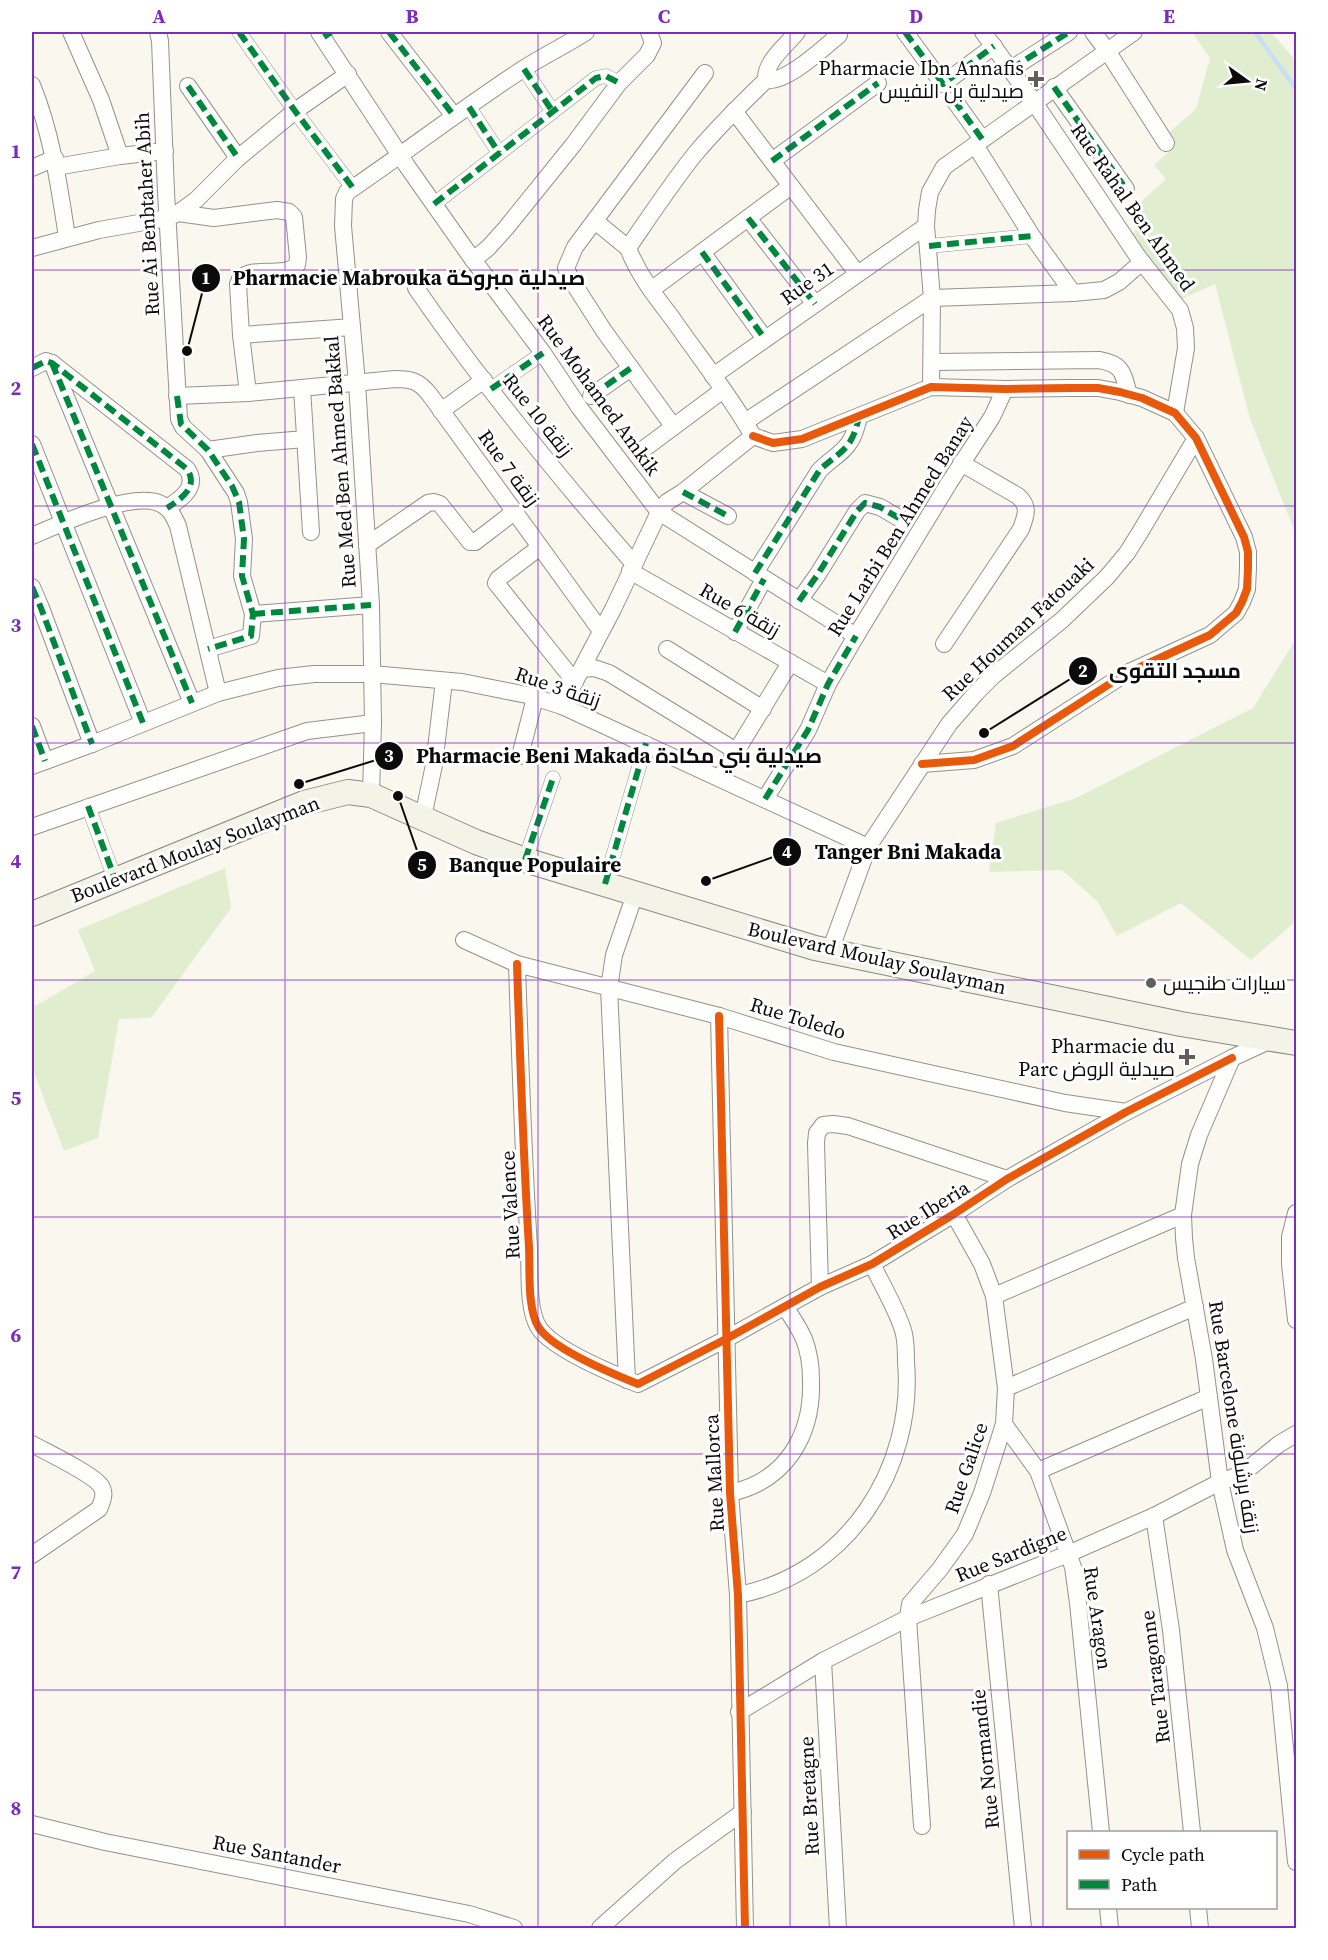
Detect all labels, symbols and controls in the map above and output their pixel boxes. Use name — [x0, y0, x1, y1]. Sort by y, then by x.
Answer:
text: A — [152, 2, 166, 30]
text: B — [405, 2, 419, 30]
text: C — [658, 2, 670, 30]
text: D — [909, 2, 923, 30]
text: E — [1163, 2, 1175, 30]
north arrow — [1217, 51, 1277, 111]
place label: Pharmacie Ibn Annafis صيدلية بن النفيس — [819, 54, 1024, 105]
marker: Pharmacie Ibn Annafis صيدلية بن النفيس — [1029, 72, 1043, 86]
text: N — [1249, 76, 1274, 94]
street label: Rue Ai Benbtaher Abih — [128, 111, 166, 317]
street label: Rue Rahal Ben Ahmed — [1064, 117, 1202, 297]
text: 1 — [11, 137, 21, 165]
street label: Rue 31 — [775, 255, 839, 311]
callout: Pharmacie Mabrouka صيدلية مبروكة — [191, 258, 597, 297]
text: Pharmacie Mabrouka صيدلية مبروكة — [233, 263, 585, 292]
text: 1 — [201, 265, 211, 290]
street label: Rue Mohamed Amkik — [531, 309, 667, 481]
street label: Rue Med Ben Ahmed Bakkal — [317, 335, 363, 589]
street label: Rue 10 زنقة — [497, 367, 579, 463]
text: 2 — [11, 374, 22, 402]
street label: Rue Larbi Ben Ahmed Banay — [820, 410, 980, 642]
street label: Rue 7 زنقة — [472, 424, 546, 512]
street label: Rue Houman Fatouaki — [936, 551, 1100, 707]
street label: Rue 6 زنقة — [695, 576, 785, 644]
text: 3 — [11, 611, 22, 639]
callout: مسجد التقوى — [1068, 651, 1253, 690]
text: مسجد التقوى — [1109, 656, 1241, 685]
text: 2 — [1078, 658, 1088, 683]
street label: Rue 3 زنقة — [511, 659, 605, 715]
callout: Pharmacie Beni Makada صيدلية بني مكادة — [374, 736, 834, 775]
text: Pharmacie Beni Makada صيدلية بني مكادة — [416, 741, 822, 773]
text: 3 — [384, 743, 394, 768]
street label: Boulevard Moulay Soulayman — [66, 788, 324, 910]
callout: Tanger Bni Makada — [772, 832, 1013, 871]
text: Tanger Bni Makada — [815, 837, 1002, 866]
text: 4 — [782, 839, 792, 864]
callout: Banque Populaire — [407, 845, 634, 884]
text: 4 — [11, 847, 22, 875]
text: Banque Populaire — [449, 850, 621, 879]
text: 5 — [417, 852, 427, 877]
street label: Boulevard Moulay Soulayman — [745, 915, 1009, 1001]
place label: سيارات طنجيس — [1163, 969, 1286, 997]
marker: سيارات طنجيس — [1144, 976, 1158, 990]
street label: Rue Toledo — [747, 990, 849, 1046]
place label: Pharmacie du Parc صيدلية الروض — [1018, 1032, 1175, 1083]
marker: Pharmacie du Parc صيدلية الروض — [1180, 1050, 1194, 1064]
text: 5 — [11, 1084, 22, 1112]
street label: Rue Valence — [493, 1150, 527, 1260]
street label: Rue Iberia — [881, 1173, 975, 1246]
street label: Rue Barcelone زنقة برشلونة — [1202, 1298, 1266, 1536]
text: 6 — [11, 1321, 22, 1349]
street label: Rue Mallorca — [697, 1413, 731, 1533]
street label: Rue Galice — [937, 1419, 995, 1517]
street label: Rue Sardigne — [951, 1519, 1071, 1589]
text: 7 — [11, 1558, 22, 1586]
street label: Rue Aragon — [1077, 1565, 1119, 1671]
street label: Rue Taragonne — [1133, 1609, 1177, 1745]
street label: Rue Normandie — [964, 1688, 1006, 1830]
street label: Rue Bretagne — [792, 1736, 826, 1856]
text: 8 — [11, 1794, 21, 1822]
street label: Rue Santander — [210, 1828, 344, 1880]
legend — [1067, 1831, 1277, 1909]
text: Cycle path — [1121, 1842, 1205, 1867]
text: Path — [1121, 1872, 1158, 1897]

